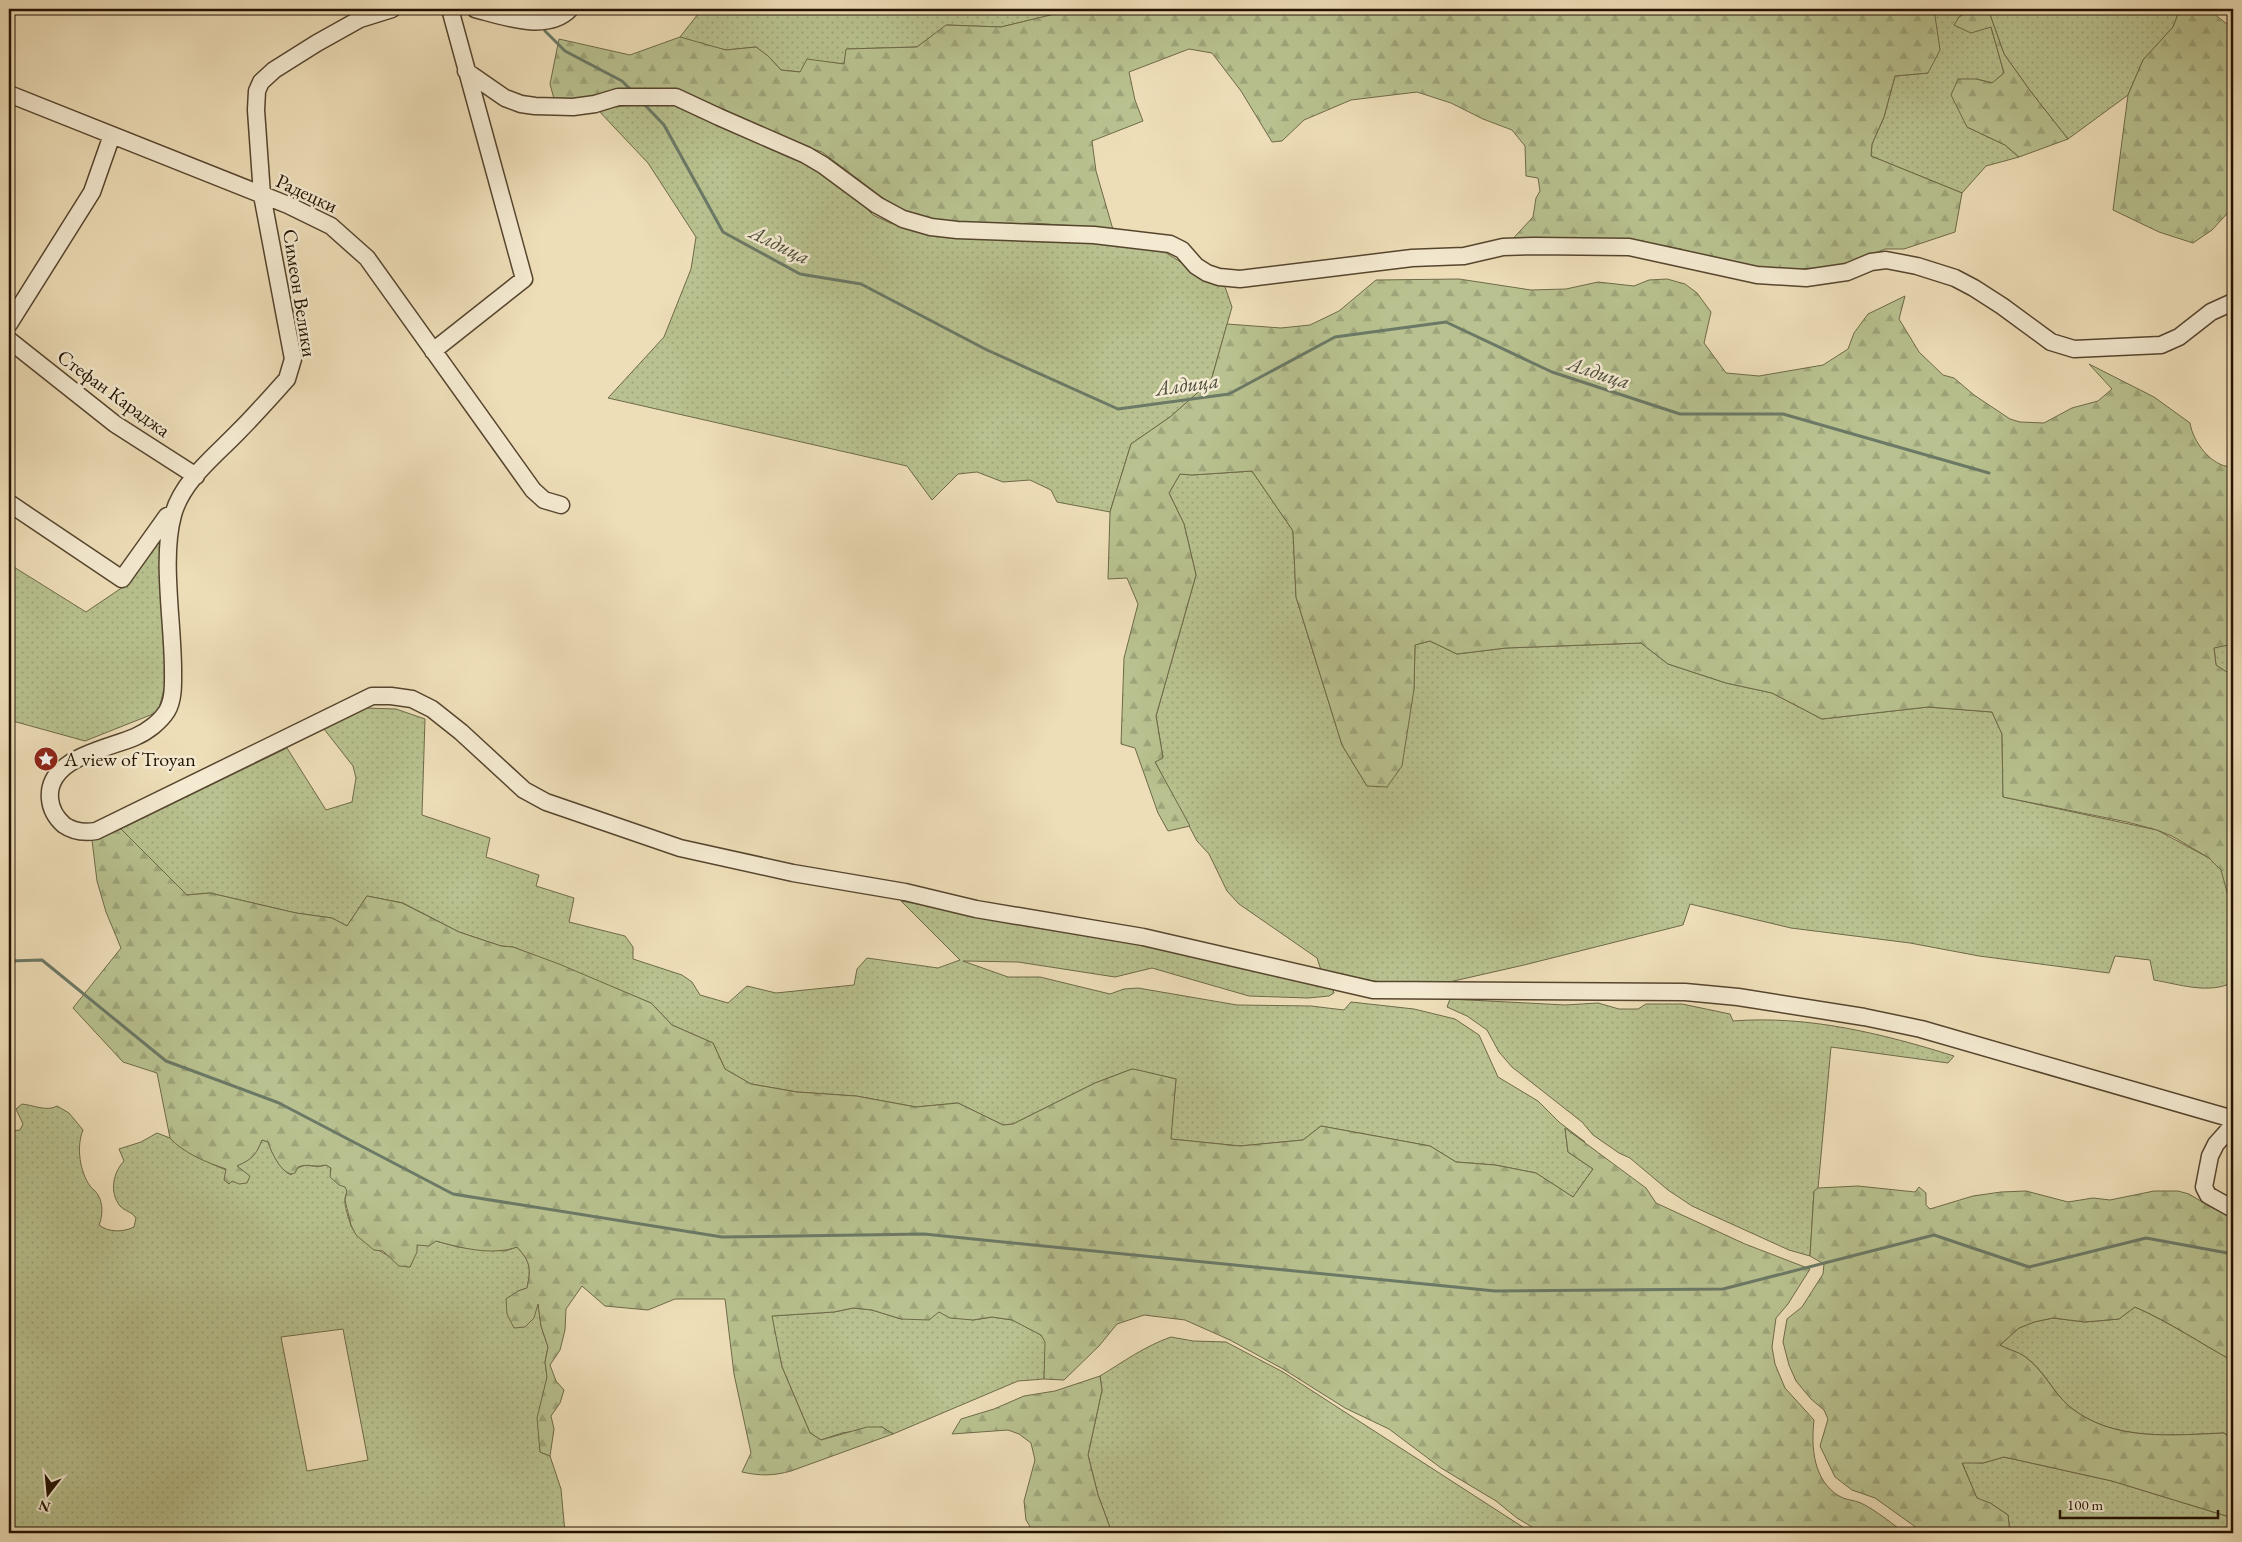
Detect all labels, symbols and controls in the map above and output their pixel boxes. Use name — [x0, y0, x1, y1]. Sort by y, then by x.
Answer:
street label: Радецки — [272, 167, 342, 219]
water label: Алдица — [744, 217, 815, 270]
street label: Симеон Велики — [277, 227, 323, 359]
street label: Стефан Караджа — [52, 343, 176, 443]
water label: Алдица — [1563, 349, 1633, 395]
water label: Алдица — [1152, 366, 1220, 402]
place icon: A view of Troyan — [33, 746, 59, 772]
place label: A view of Troyan — [63, 746, 196, 772]
north arrow — [22, 1470, 72, 1520]
scale bar — [2060, 1487, 2217, 1519]
text: 100 m — [2067, 1495, 2104, 1514]
text: N — [36, 1496, 52, 1517]

